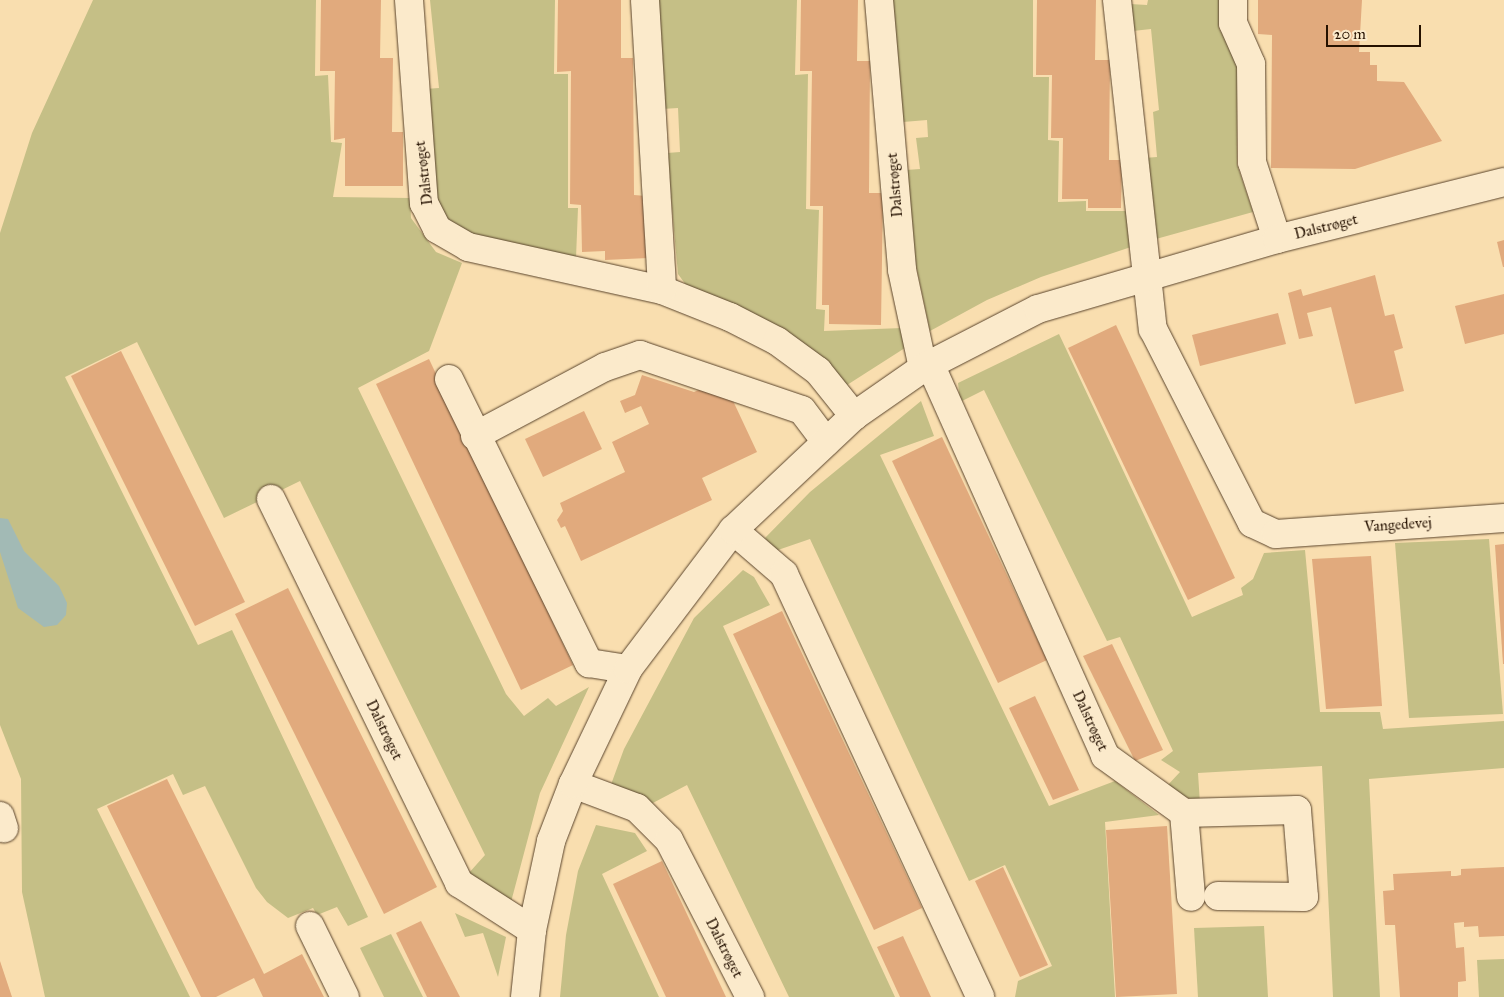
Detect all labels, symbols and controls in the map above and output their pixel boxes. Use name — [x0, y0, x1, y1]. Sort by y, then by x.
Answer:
scale bar — [1329, 15, 1424, 47]
text: 20 m — [1334, 25, 1366, 43]
street label: Dalstrøget — [411, 140, 437, 206]
street label: Dalstrøget — [883, 152, 907, 218]
street label: Dalstrøget — [1292, 210, 1360, 244]
street label: Vangedevej — [1364, 514, 1432, 536]
street label: Dalstrøget — [1068, 688, 1112, 754]
street label: Dalstrøget — [362, 697, 406, 763]
street label: Dalstrøget — [701, 915, 747, 981]

